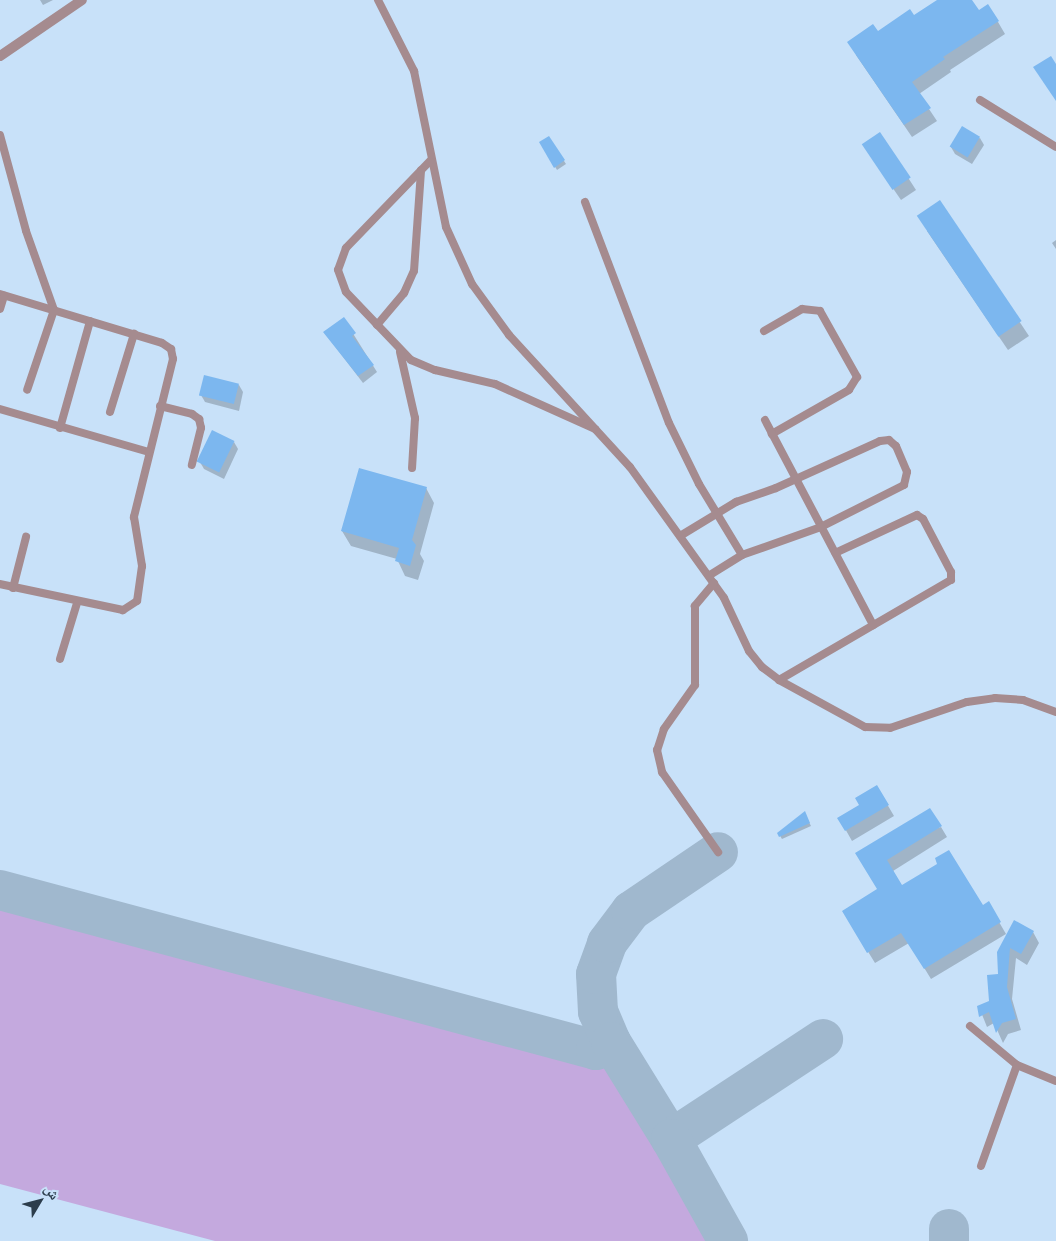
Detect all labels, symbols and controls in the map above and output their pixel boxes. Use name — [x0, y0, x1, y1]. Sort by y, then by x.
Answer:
north arrow — [15, 1176, 65, 1226]
text: ش — [40, 1180, 64, 1203]

